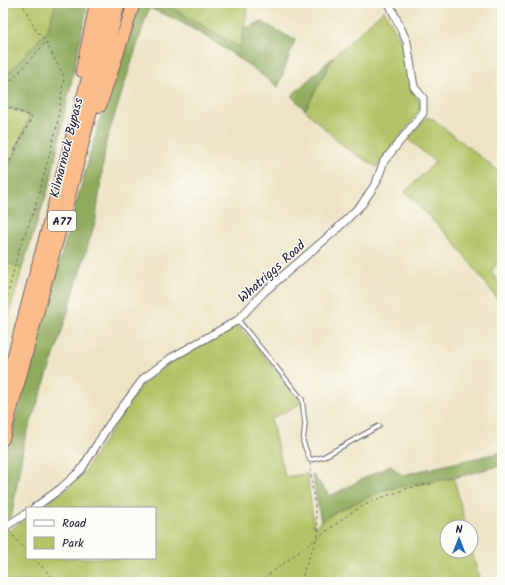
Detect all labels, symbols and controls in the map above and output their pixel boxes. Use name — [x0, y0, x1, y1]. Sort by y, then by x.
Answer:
street label: Kilmarnock Bypass — [44, 95, 90, 200]
road number: A77 — [48, 211, 76, 231]
street label: Whatriggs Road — [233, 235, 311, 308]
legend — [26, 507, 156, 559]
text: Road — [62, 514, 87, 533]
north arrow — [439, 519, 479, 559]
text: N — [456, 521, 463, 539]
text: Park — [62, 534, 84, 553]

